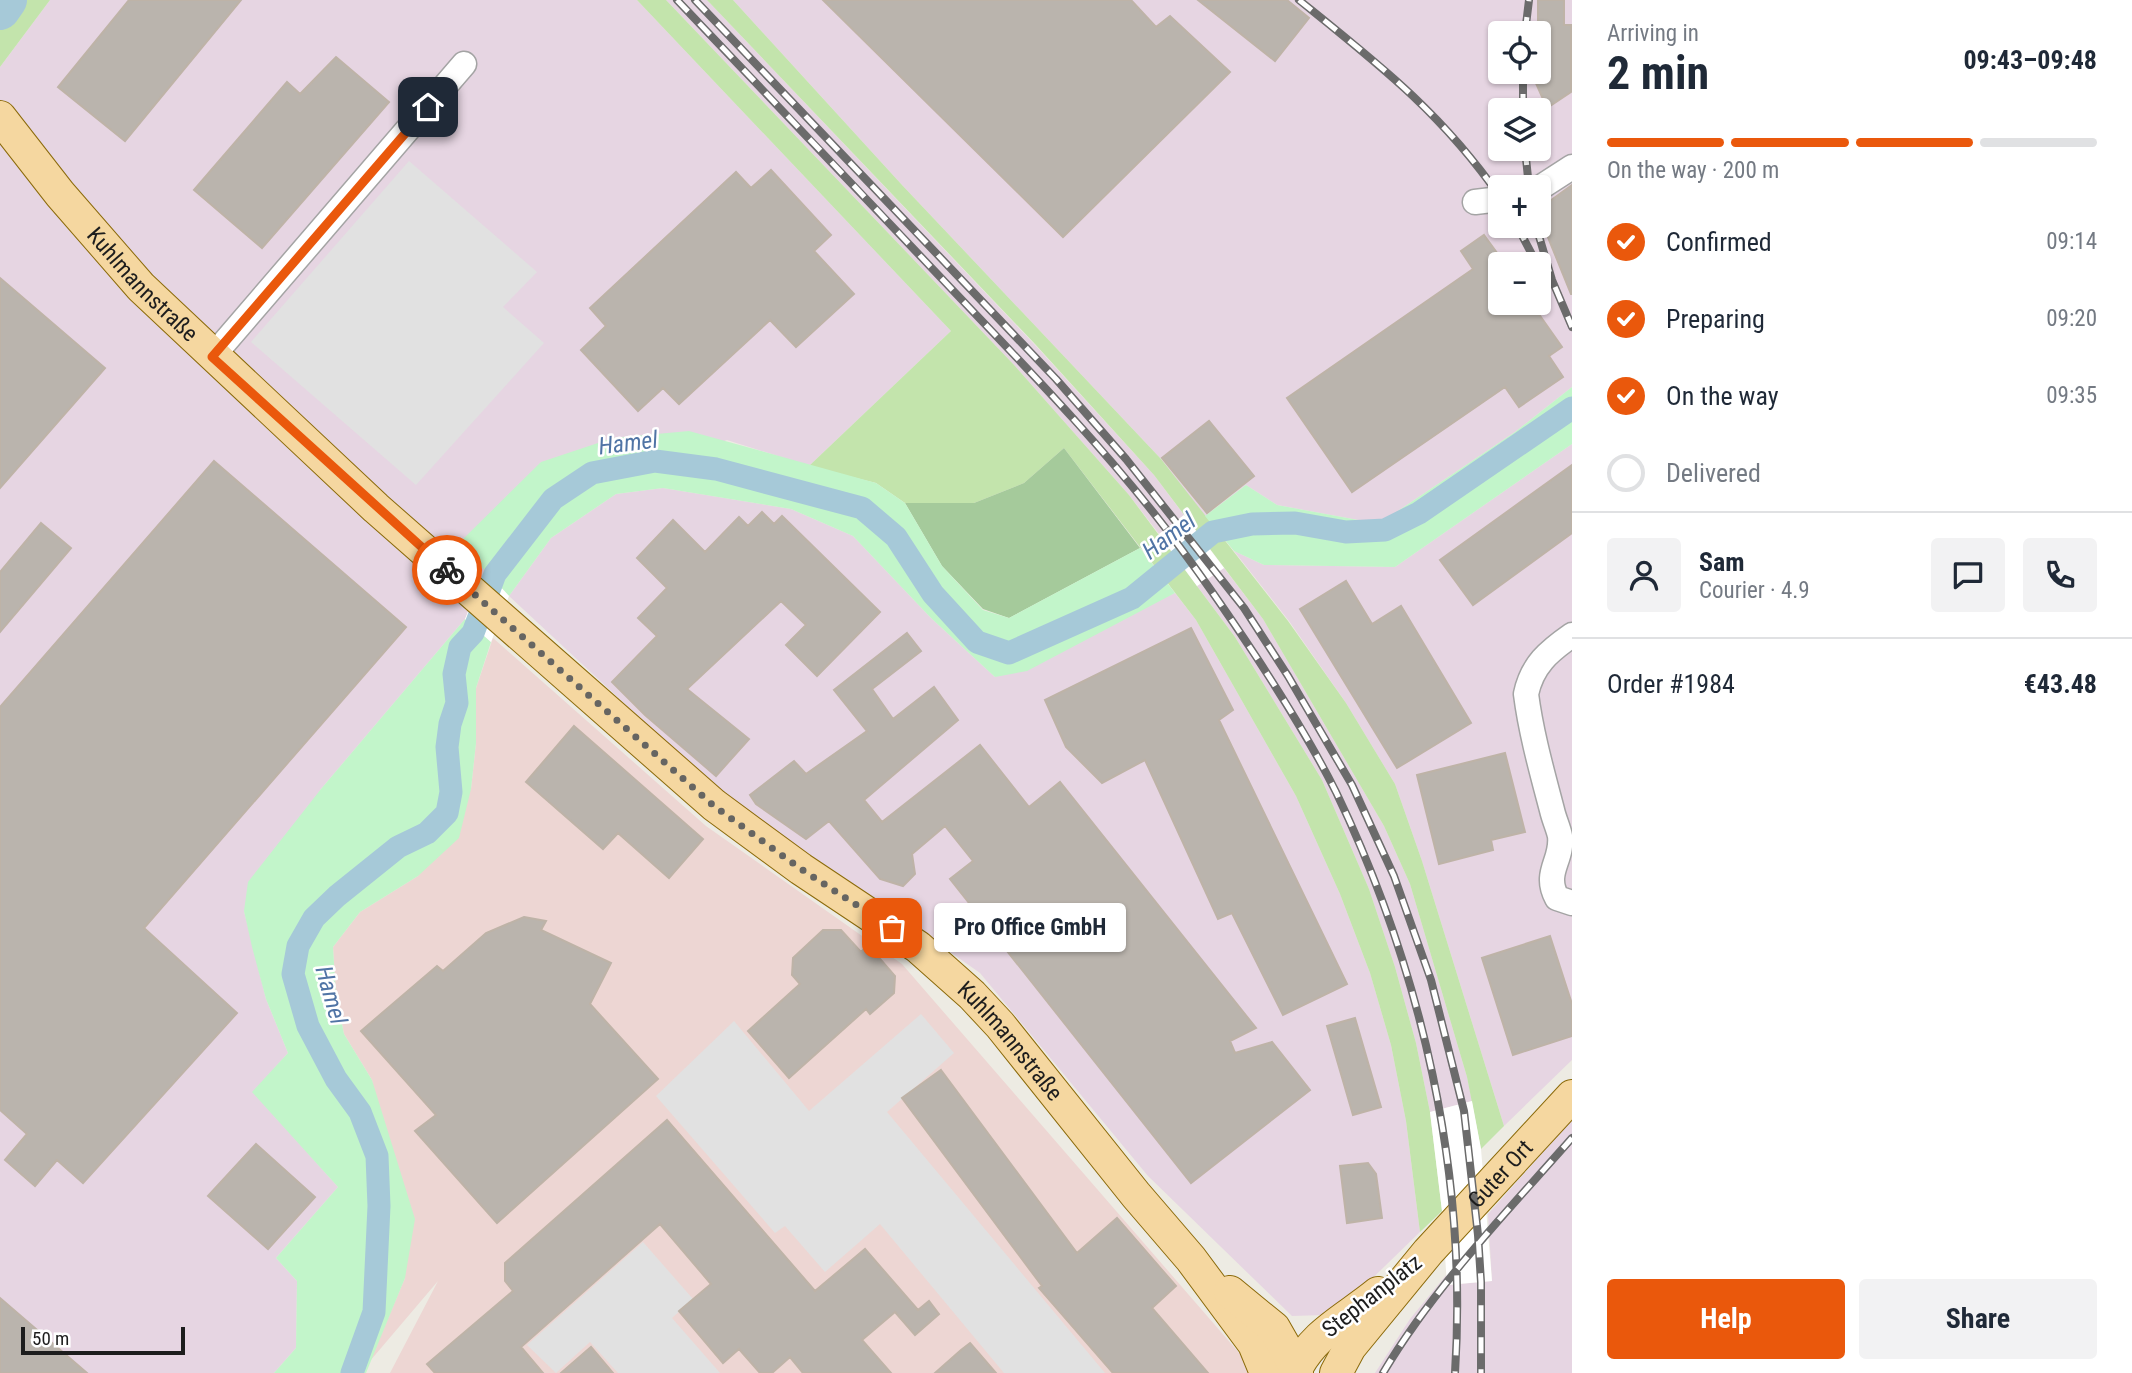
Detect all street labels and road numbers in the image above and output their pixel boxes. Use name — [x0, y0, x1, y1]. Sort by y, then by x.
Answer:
street label: Kuhlmannstraße — [82, 222, 204, 347]
street label: Kuhlmannstraße — [952, 975, 1068, 1106]
street label: Guter Ort — [1462, 1134, 1538, 1213]
street label: Stephanplatz — [1317, 1249, 1427, 1343]

